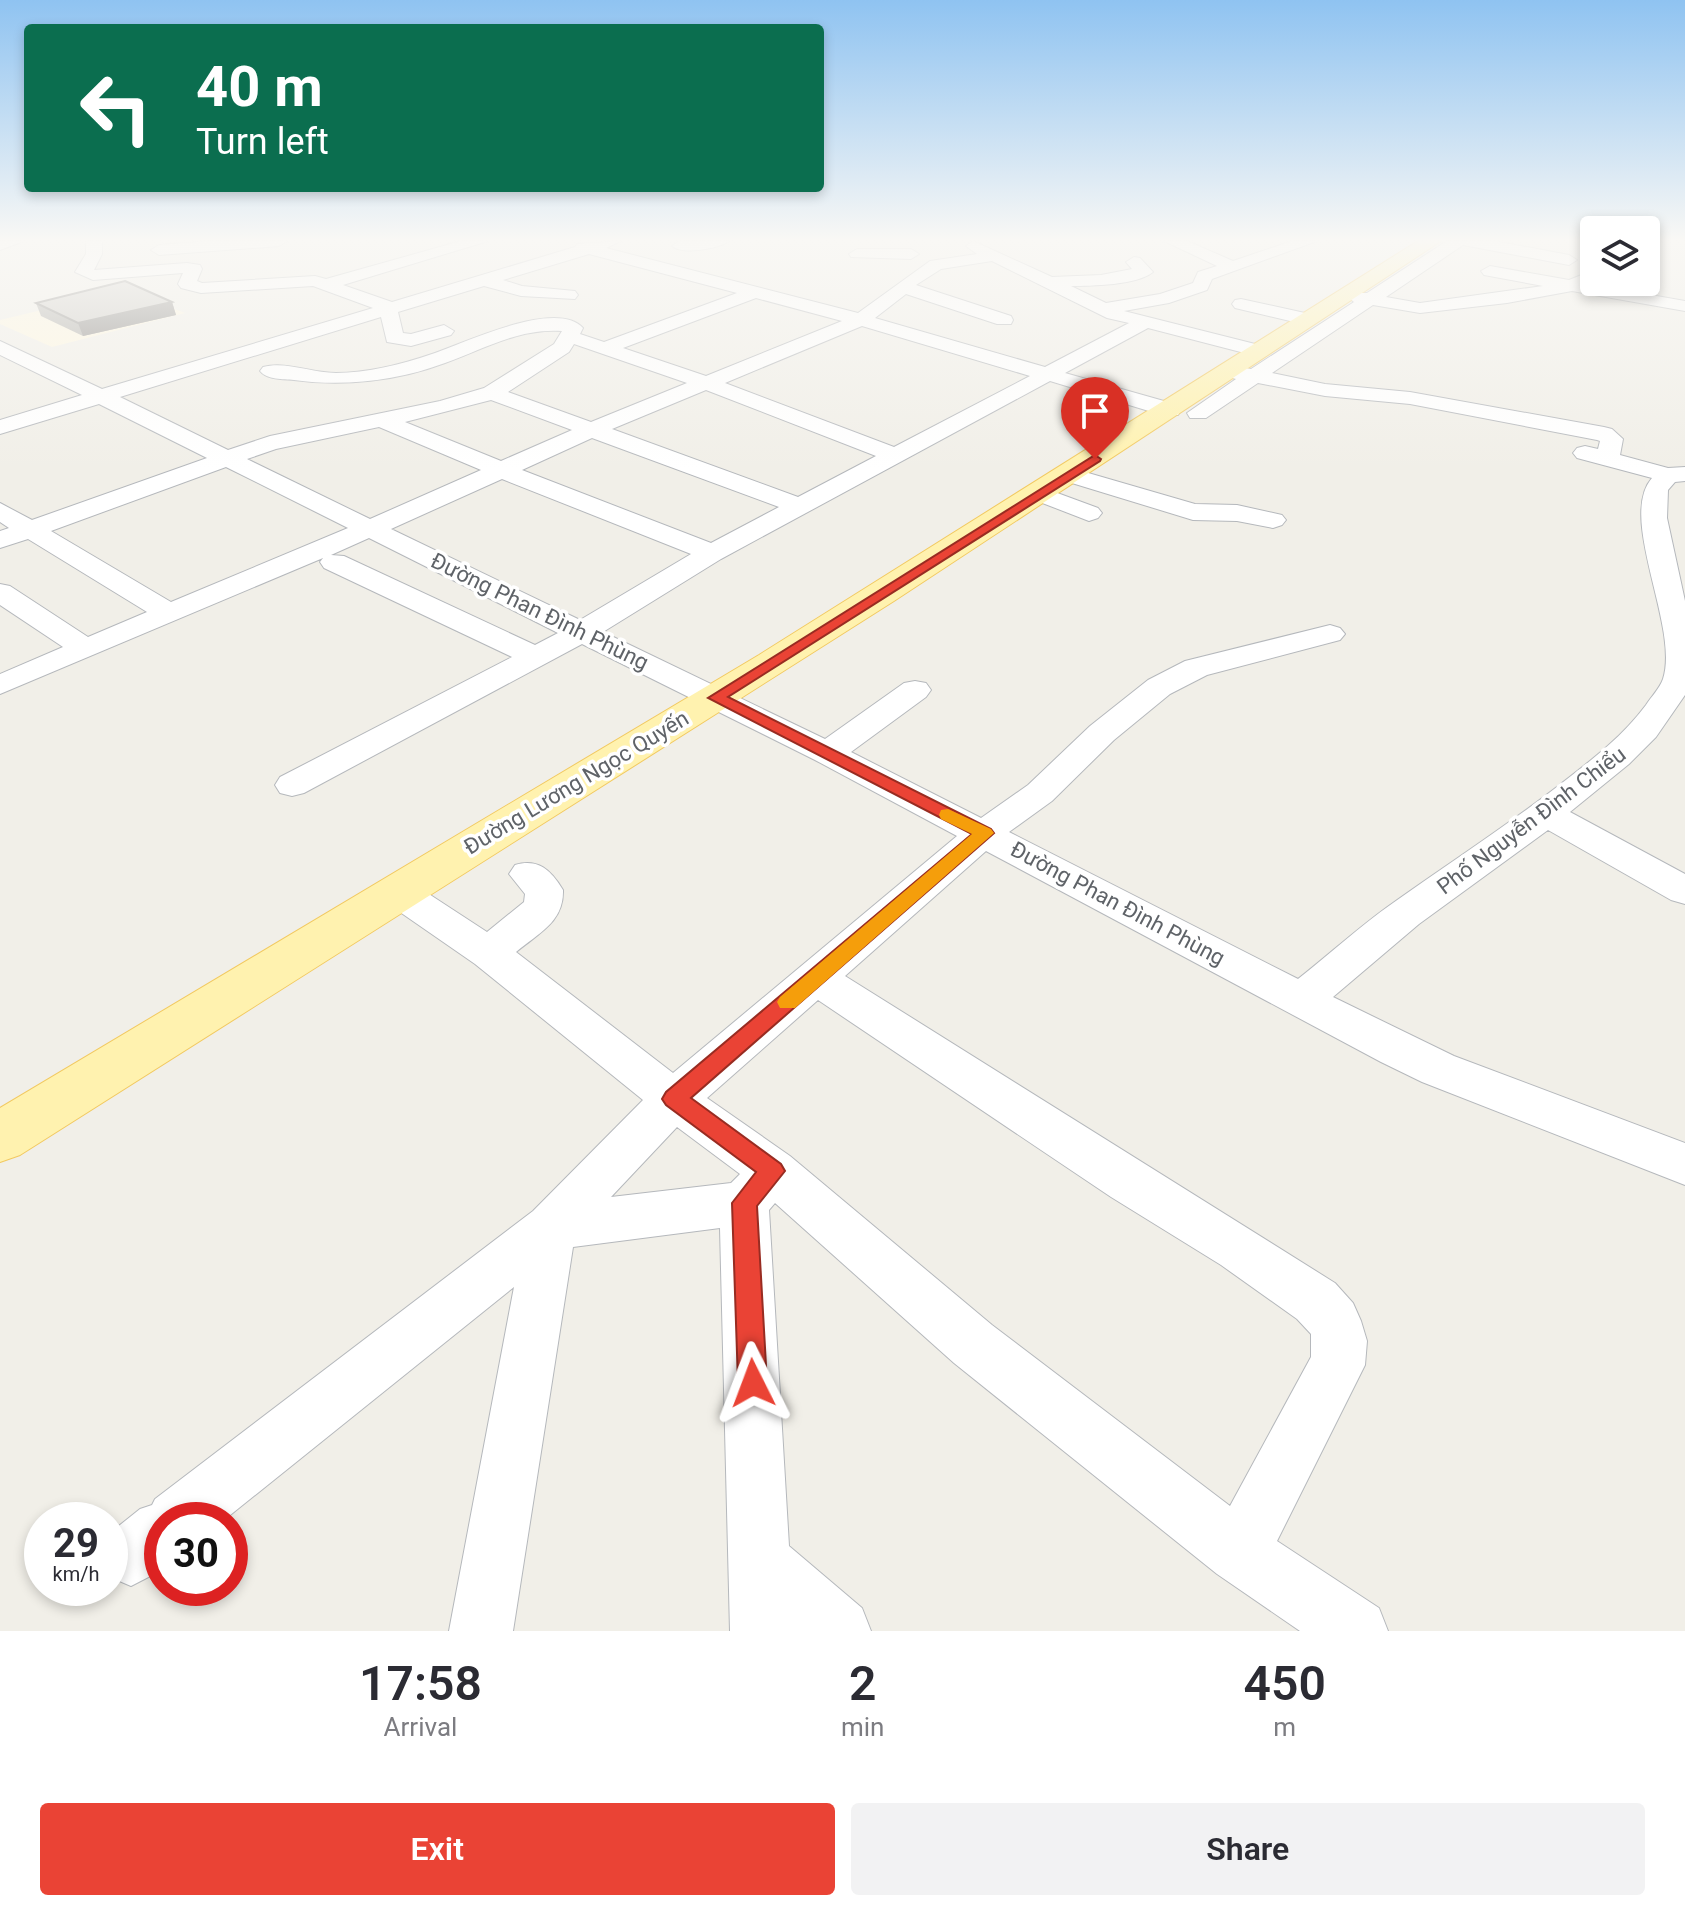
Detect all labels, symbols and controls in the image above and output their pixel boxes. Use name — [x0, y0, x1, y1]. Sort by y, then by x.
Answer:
text: 40 m — [196, 54, 323, 120]
icon: left — [64, 56, 168, 160]
text: Turn left — [196, 121, 329, 163]
map controls — [1580, 216, 1660, 296]
button: layers — [1580, 216, 1660, 296]
pin — [1061, 377, 1129, 459]
icon: arrive — [1073, 389, 1117, 433]
street label: Đường Phan Đình Phùng — [427, 548, 653, 675]
street label: Đường Lương Ngọc Quyến — [460, 705, 693, 859]
street label: Phố Nguyễn Đình Chiểu — [1432, 741, 1630, 899]
street label: Đường Phan Đình Phùng — [1006, 836, 1229, 971]
position arrow — [711, 1341, 795, 1425]
speed limit sign: 30 — [144, 1502, 248, 1606]
text: 29 — [53, 1520, 99, 1567]
text: km/h — [53, 1562, 99, 1586]
text: 17:58 — [359, 1655, 482, 1712]
text: 2 — [849, 1655, 876, 1712]
text: 450 — [1244, 1655, 1326, 1712]
text: Arrival — [384, 1712, 457, 1742]
text: min — [841, 1712, 884, 1742]
text: m — [1273, 1712, 1296, 1742]
button: Exit — [40, 1803, 835, 1895]
button: Share — [851, 1803, 1645, 1895]

